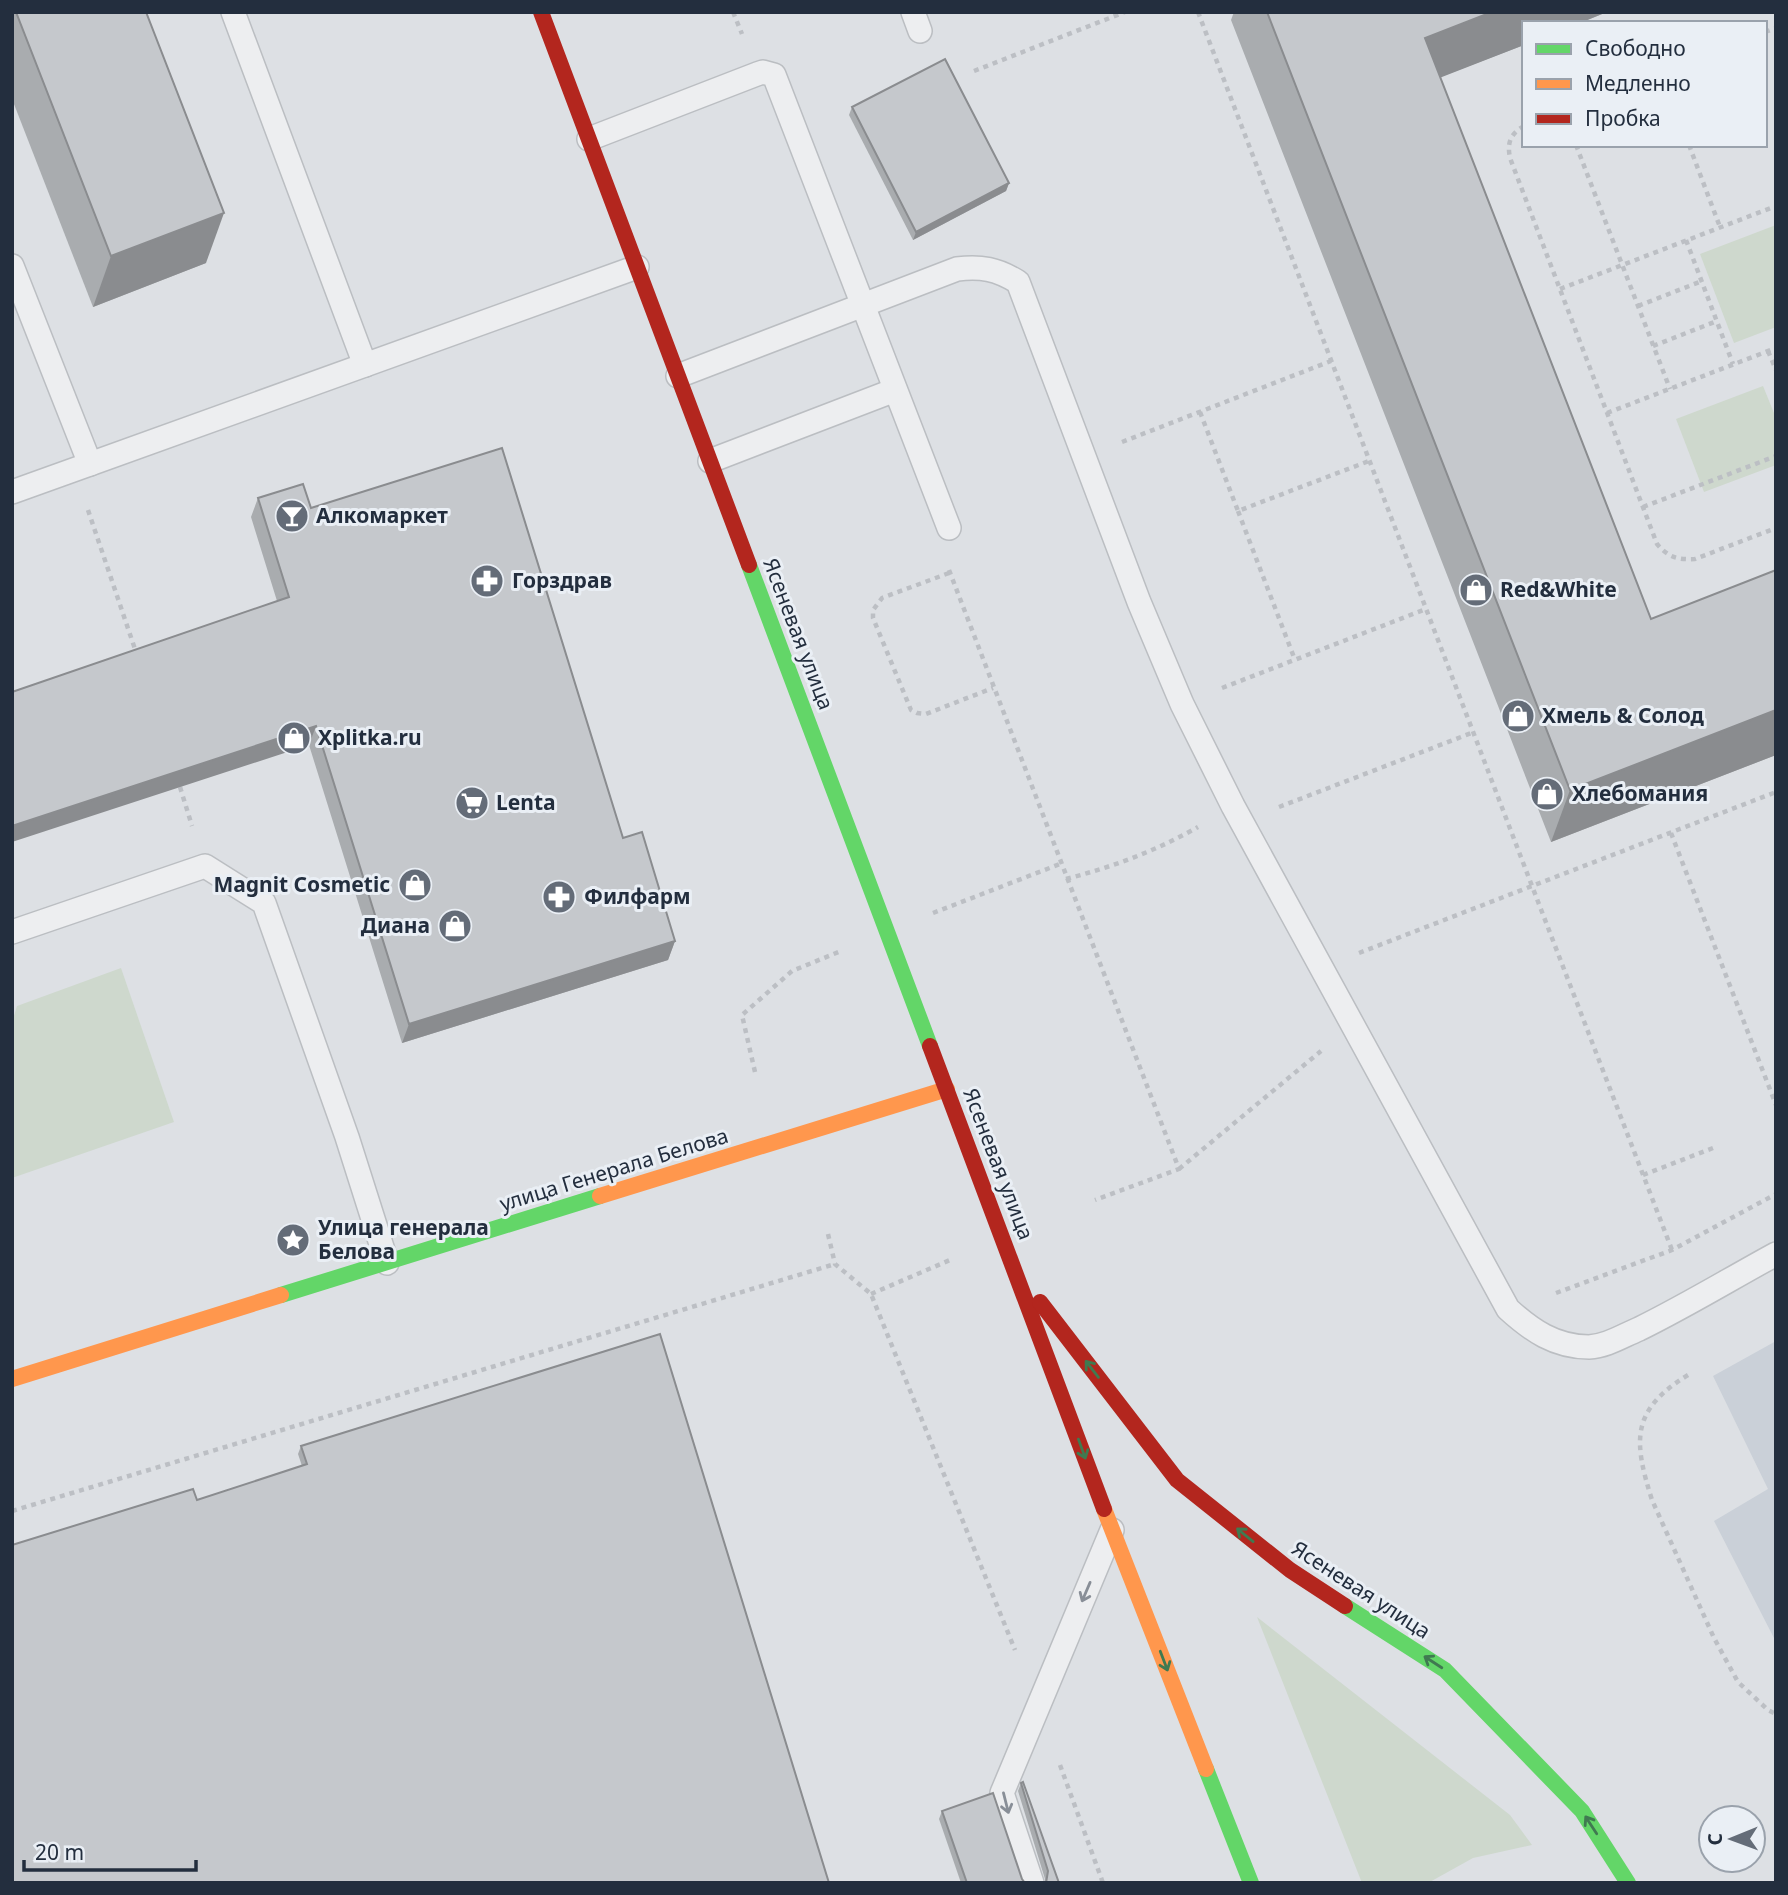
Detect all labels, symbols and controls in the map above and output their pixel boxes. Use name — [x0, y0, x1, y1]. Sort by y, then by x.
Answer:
legend — [1522, 21, 1767, 147]
text: Свободно — [1585, 34, 1686, 62]
text: Медленно — [1585, 69, 1691, 97]
text: Пробка — [1585, 104, 1661, 132]
bar icon: Алкомаркет — [273, 497, 311, 535]
place label: Алкомаркет — [316, 501, 448, 529]
street label: Ясеневая улица — [757, 554, 841, 713]
pharmacy icon: Горздрав — [468, 562, 506, 600]
place label: Горздрав — [512, 566, 612, 594]
shop icon: Red&White — [1457, 571, 1495, 609]
place label: Red&White — [1500, 575, 1617, 603]
shop icon: Хмель & Солод — [1499, 697, 1537, 735]
place label: Хмель & Солод — [1542, 701, 1705, 729]
shop icon: Xplitka.ru — [275, 719, 313, 757]
place label: Xplitka.ru — [318, 723, 422, 751]
shop icon: Хлебомания — [1528, 775, 1566, 813]
place label: Хлебомания — [1572, 779, 1708, 807]
supermarket icon: Lenta — [453, 784, 491, 822]
place label: Lenta — [496, 788, 556, 816]
shop icon: Magnit Cosmetic — [396, 866, 434, 904]
place label: Magnit Cosmetic — [213, 870, 390, 898]
pharmacy icon: Филфарм — [540, 878, 578, 916]
place label: Филфарм — [584, 882, 691, 910]
shop icon: Диана — [436, 907, 474, 945]
place label: Диана — [361, 911, 430, 939]
street label: Ясеневая улица — [957, 1084, 1041, 1243]
street label: улица Генерала Белова — [496, 1121, 731, 1217]
place label: Улица генерала Белова — [318, 1213, 489, 1265]
place icon: Улица генерала Белова — [274, 1221, 312, 1259]
one-way arrow — [1084, 1360, 1099, 1379]
one-way arrow — [1077, 1437, 1090, 1459]
one-way arrow — [1237, 1527, 1255, 1542]
street label: Ясеневая улица — [1287, 1534, 1436, 1645]
one-way arrow — [1079, 1581, 1092, 1603]
one-way arrow — [1159, 1650, 1172, 1671]
one-way arrow — [1424, 1655, 1444, 1669]
one-way arrow — [1000, 1791, 1013, 1813]
north arrow — [1697, 1804, 1767, 1874]
one-way arrow — [1584, 1816, 1598, 1836]
scale bar — [24, 1828, 196, 1872]
text: С — [1702, 1833, 1728, 1846]
text: 20 m — [35, 1838, 84, 1866]

